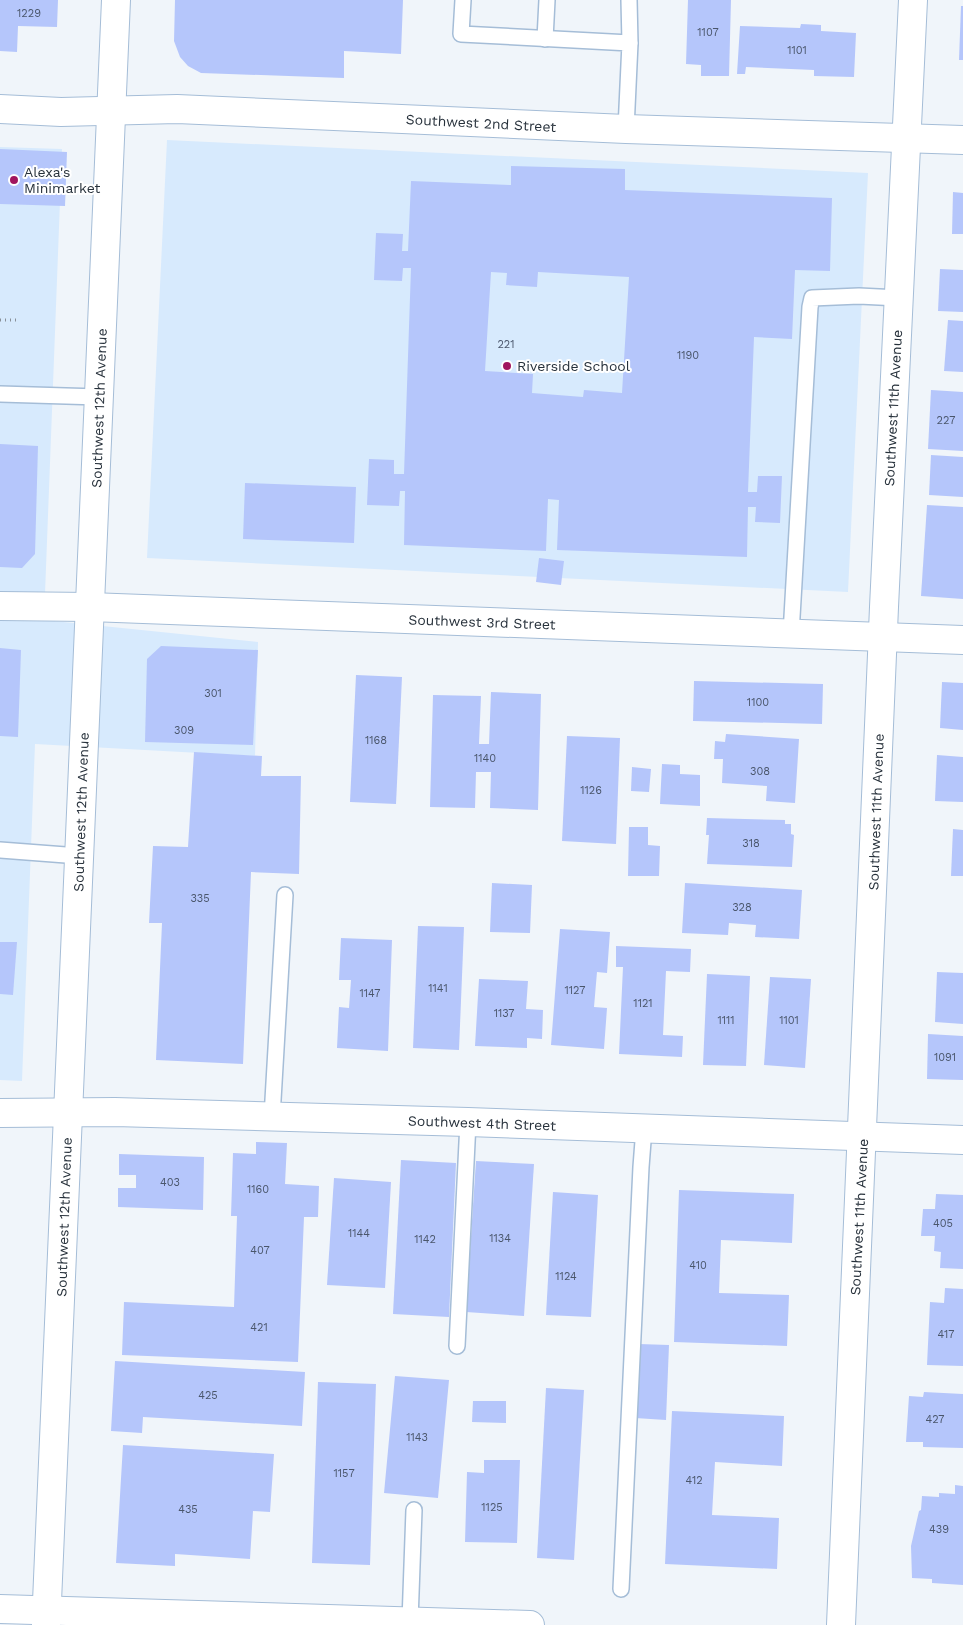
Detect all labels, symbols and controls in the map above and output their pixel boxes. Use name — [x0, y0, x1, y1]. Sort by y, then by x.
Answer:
house number: 1229 — [17, 7, 41, 20]
house number: 1107 — [697, 26, 719, 39]
house number: 1101 — [787, 44, 807, 57]
street label: Southwest 2nd Street — [405, 111, 557, 135]
place label: Alexa's Minimarket — [24, 164, 101, 196]
marker: Alexa's Minimarket — [8, 174, 20, 186]
street label: Southwest 12th Avenue — [88, 328, 110, 488]
street label: Southwest 11th Avenue — [881, 329, 905, 487]
house number: 221 — [497, 338, 515, 351]
house number: 1190 — [677, 349, 699, 362]
place label: Riverside School — [517, 358, 631, 374]
marker: Riverside School — [501, 360, 513, 372]
house number: 227 — [937, 414, 955, 427]
street label: Southwest 3rd Street — [408, 611, 556, 633]
house number: 301 — [204, 687, 222, 700]
house number: 1100 — [747, 696, 769, 709]
house number: 309 — [174, 724, 194, 737]
street label: Southwest 12th Avenue — [70, 732, 92, 892]
street label: Southwest 11th Avenue — [865, 733, 887, 891]
house number: 1168 — [365, 734, 387, 747]
house number: 1140 — [474, 752, 496, 765]
house number: 308 — [750, 765, 770, 778]
house number: 1126 — [580, 784, 602, 797]
house number: 318 — [742, 837, 760, 850]
house number: 335 — [190, 892, 210, 905]
house number: 328 — [732, 901, 752, 914]
house number: 1141 — [428, 982, 448, 995]
house number: 1127 — [565, 984, 585, 997]
house number: 1147 — [360, 987, 380, 1000]
house number: 1121 — [633, 997, 653, 1010]
house number: 1137 — [494, 1007, 514, 1020]
house number: 1111 — [717, 1014, 735, 1027]
house number: 1101 — [779, 1014, 799, 1027]
house number: 1091 — [934, 1051, 956, 1064]
street label: Southwest 4th Street — [408, 1112, 556, 1134]
street label: Southwest 12th Avenue — [53, 1137, 75, 1297]
street label: Southwest 11th Avenue — [847, 1138, 871, 1296]
house number: 403 — [160, 1176, 180, 1189]
house number: 1160 — [247, 1183, 269, 1196]
house number: 405 — [933, 1217, 953, 1230]
house number: 1144 — [348, 1227, 370, 1240]
house number: 1134 — [489, 1232, 511, 1245]
house number: 1142 — [414, 1233, 436, 1246]
house number: 407 — [250, 1244, 270, 1257]
house number: 410 — [689, 1259, 707, 1272]
house number: 1124 — [555, 1270, 577, 1283]
house number: 421 — [250, 1321, 268, 1334]
house number: 417 — [937, 1328, 955, 1341]
house number: 425 — [198, 1389, 218, 1402]
house number: 427 — [925, 1413, 945, 1426]
house number: 1143 — [406, 1431, 428, 1444]
house number: 1157 — [333, 1467, 355, 1480]
house number: 412 — [685, 1474, 703, 1487]
house number: 1125 — [481, 1501, 503, 1514]
house number: 435 — [178, 1503, 198, 1516]
house number: 439 — [929, 1523, 949, 1536]

